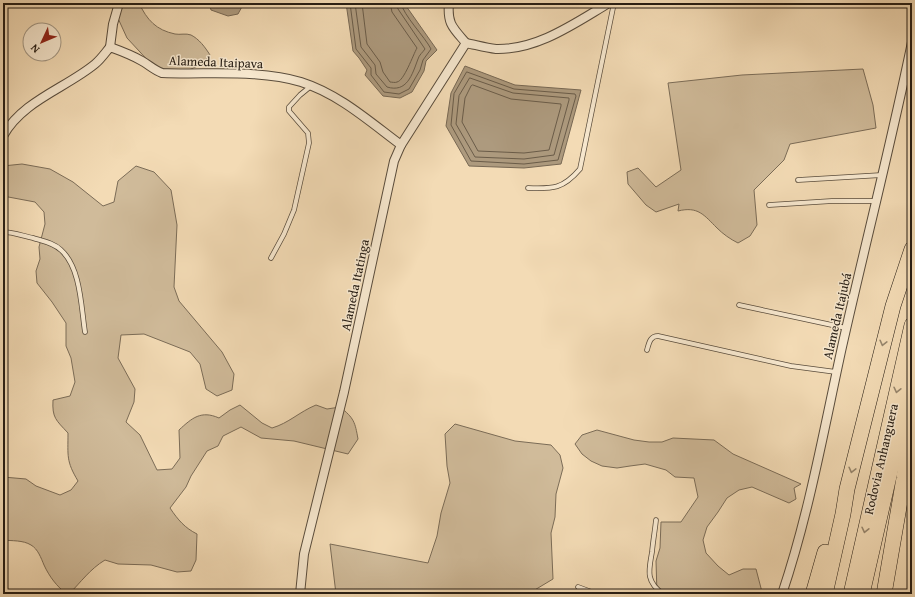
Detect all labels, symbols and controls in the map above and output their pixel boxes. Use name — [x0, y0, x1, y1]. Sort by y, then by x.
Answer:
north arrow — [22, 22, 62, 62]
text: N — [26, 40, 43, 57]
street label: Alameda Itaipava — [169, 51, 264, 73]
street label: Alameda Itatinga — [336, 237, 374, 333]
street label: Alameda Itajubá — [818, 270, 856, 361]
one-way arrow — [880, 340, 888, 347]
one-way arrow — [894, 387, 902, 393]
street label: Rodovia Anhanguera — [859, 401, 903, 516]
one-way arrow — [849, 466, 857, 473]
one-way arrow — [862, 527, 870, 534]

